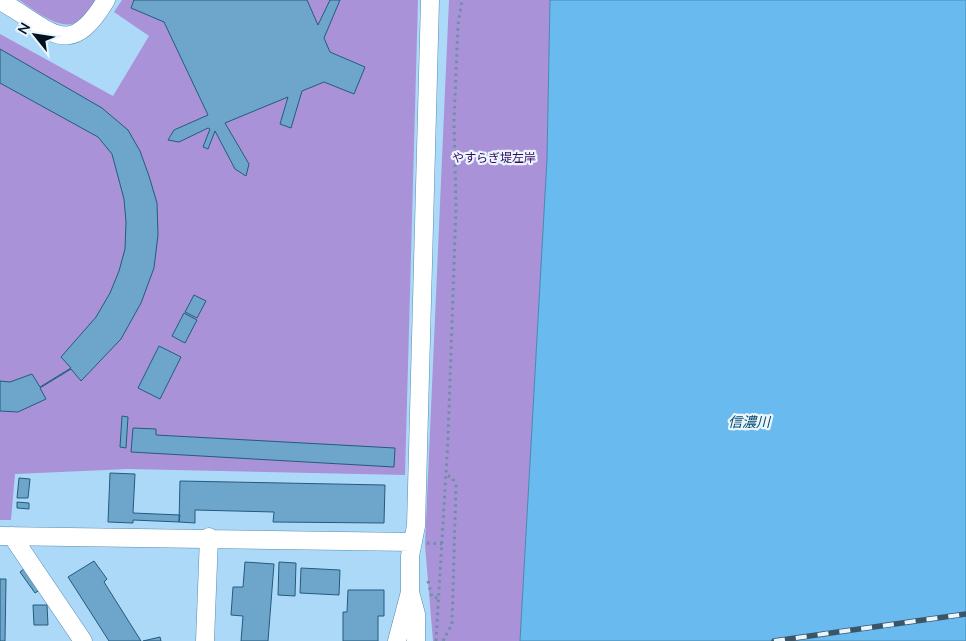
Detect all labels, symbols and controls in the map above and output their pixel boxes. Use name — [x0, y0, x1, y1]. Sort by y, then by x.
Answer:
north arrow — [10, 10, 60, 60]
text: N — [13, 19, 34, 38]
park label: やすらぎ堤左岸 — [452, 150, 536, 165]
water label: 信濃川 — [728, 413, 772, 431]

